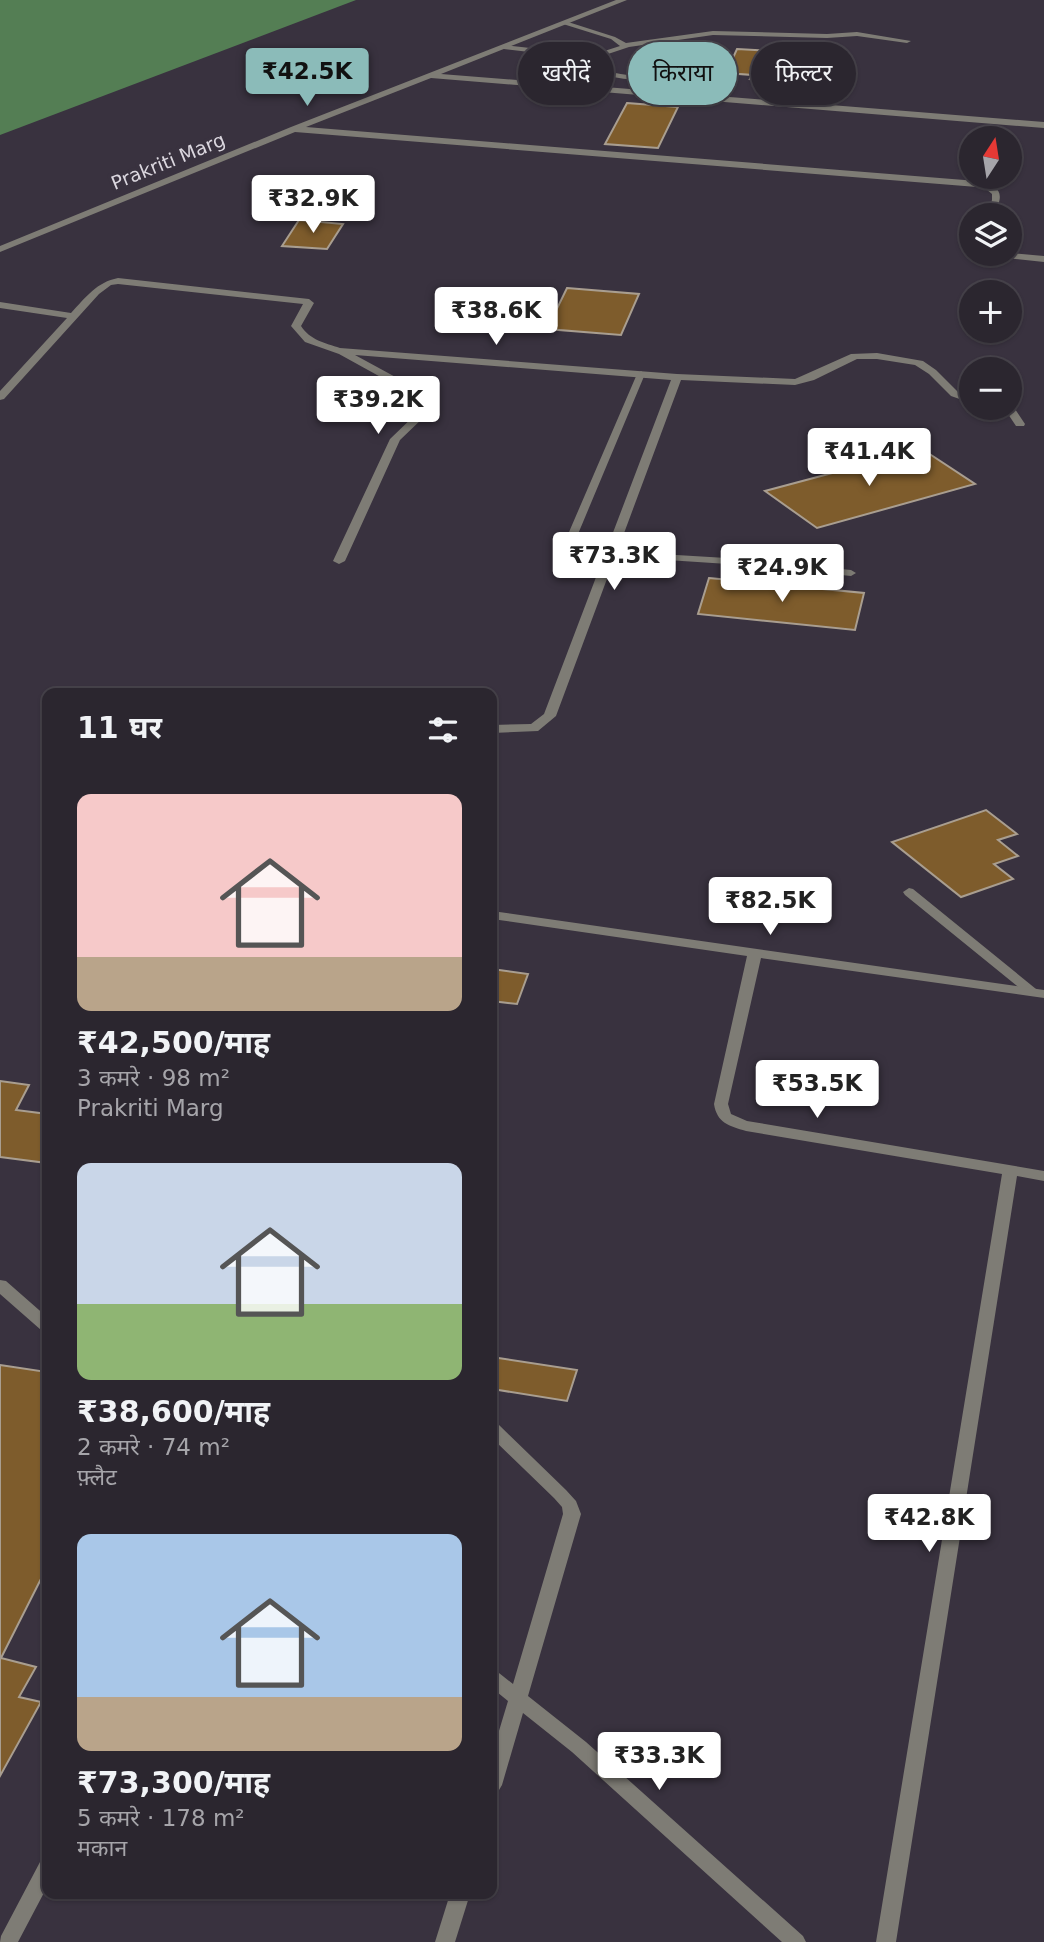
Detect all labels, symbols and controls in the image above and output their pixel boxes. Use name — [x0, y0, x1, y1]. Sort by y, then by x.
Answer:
chip: खरीदें — [518, 42, 614, 105]
chip: किराया — [628, 42, 737, 105]
chip: फ़िल्टर — [751, 42, 856, 105]
pin: ₹42.5K — [250, 48, 364, 108]
text: ₹42.5K — [262, 58, 352, 84]
north arrow — [959, 126, 1022, 189]
map controls — [959, 126, 1022, 420]
street label: Prakriti Marg — [108, 128, 228, 194]
pin: ₹32.9K — [256, 176, 370, 235]
text: ₹32.9K — [268, 185, 358, 211]
button: layers — [959, 203, 1022, 266]
button: + — [959, 280, 1022, 343]
pin: ₹38.6K — [439, 288, 553, 347]
text: ₹38.6K — [451, 297, 541, 323]
button: − — [959, 357, 1022, 420]
pin: ₹39.2K — [321, 376, 435, 436]
text: ₹39.2K — [333, 386, 423, 412]
pin: ₹41.4K — [812, 428, 926, 488]
text: ₹41.4K — [824, 438, 914, 464]
pin: ₹73.3K — [557, 532, 671, 592]
text: ₹73.3K — [569, 542, 659, 568]
pin: ₹24.9K — [725, 544, 839, 604]
text: ₹24.9K — [737, 554, 827, 580]
text: 11 घर — [77, 710, 162, 745]
icon: filters — [424, 711, 462, 749]
icon: home — [207, 840, 333, 966]
pin: ₹82.5K — [713, 878, 827, 937]
text: ₹82.5K — [725, 887, 815, 913]
text: ₹42,500/माह — [77, 1025, 270, 1060]
pin: ₹53.5K — [760, 1060, 874, 1120]
text: 3 कमरे · 98 m² — [77, 1065, 230, 1091]
text: ₹53.5K — [772, 1070, 862, 1096]
text: Prakriti Marg — [77, 1095, 224, 1121]
icon: home — [207, 1209, 333, 1335]
text: ₹38,600/माह — [77, 1394, 270, 1429]
text: 2 कमरे · 74 m² — [77, 1434, 230, 1460]
text: फ़्लैट — [77, 1464, 117, 1490]
pin: ₹42.8K — [872, 1494, 986, 1554]
text: ₹42.8K — [884, 1504, 974, 1530]
icon: home — [207, 1580, 333, 1706]
pin: ₹33.3K — [602, 1732, 716, 1792]
text: ₹33.3K — [614, 1742, 704, 1768]
text: ₹73,300/माह — [77, 1765, 270, 1800]
text: 5 कमरे · 178 m² — [77, 1805, 245, 1831]
text: मकान — [77, 1835, 127, 1861]

